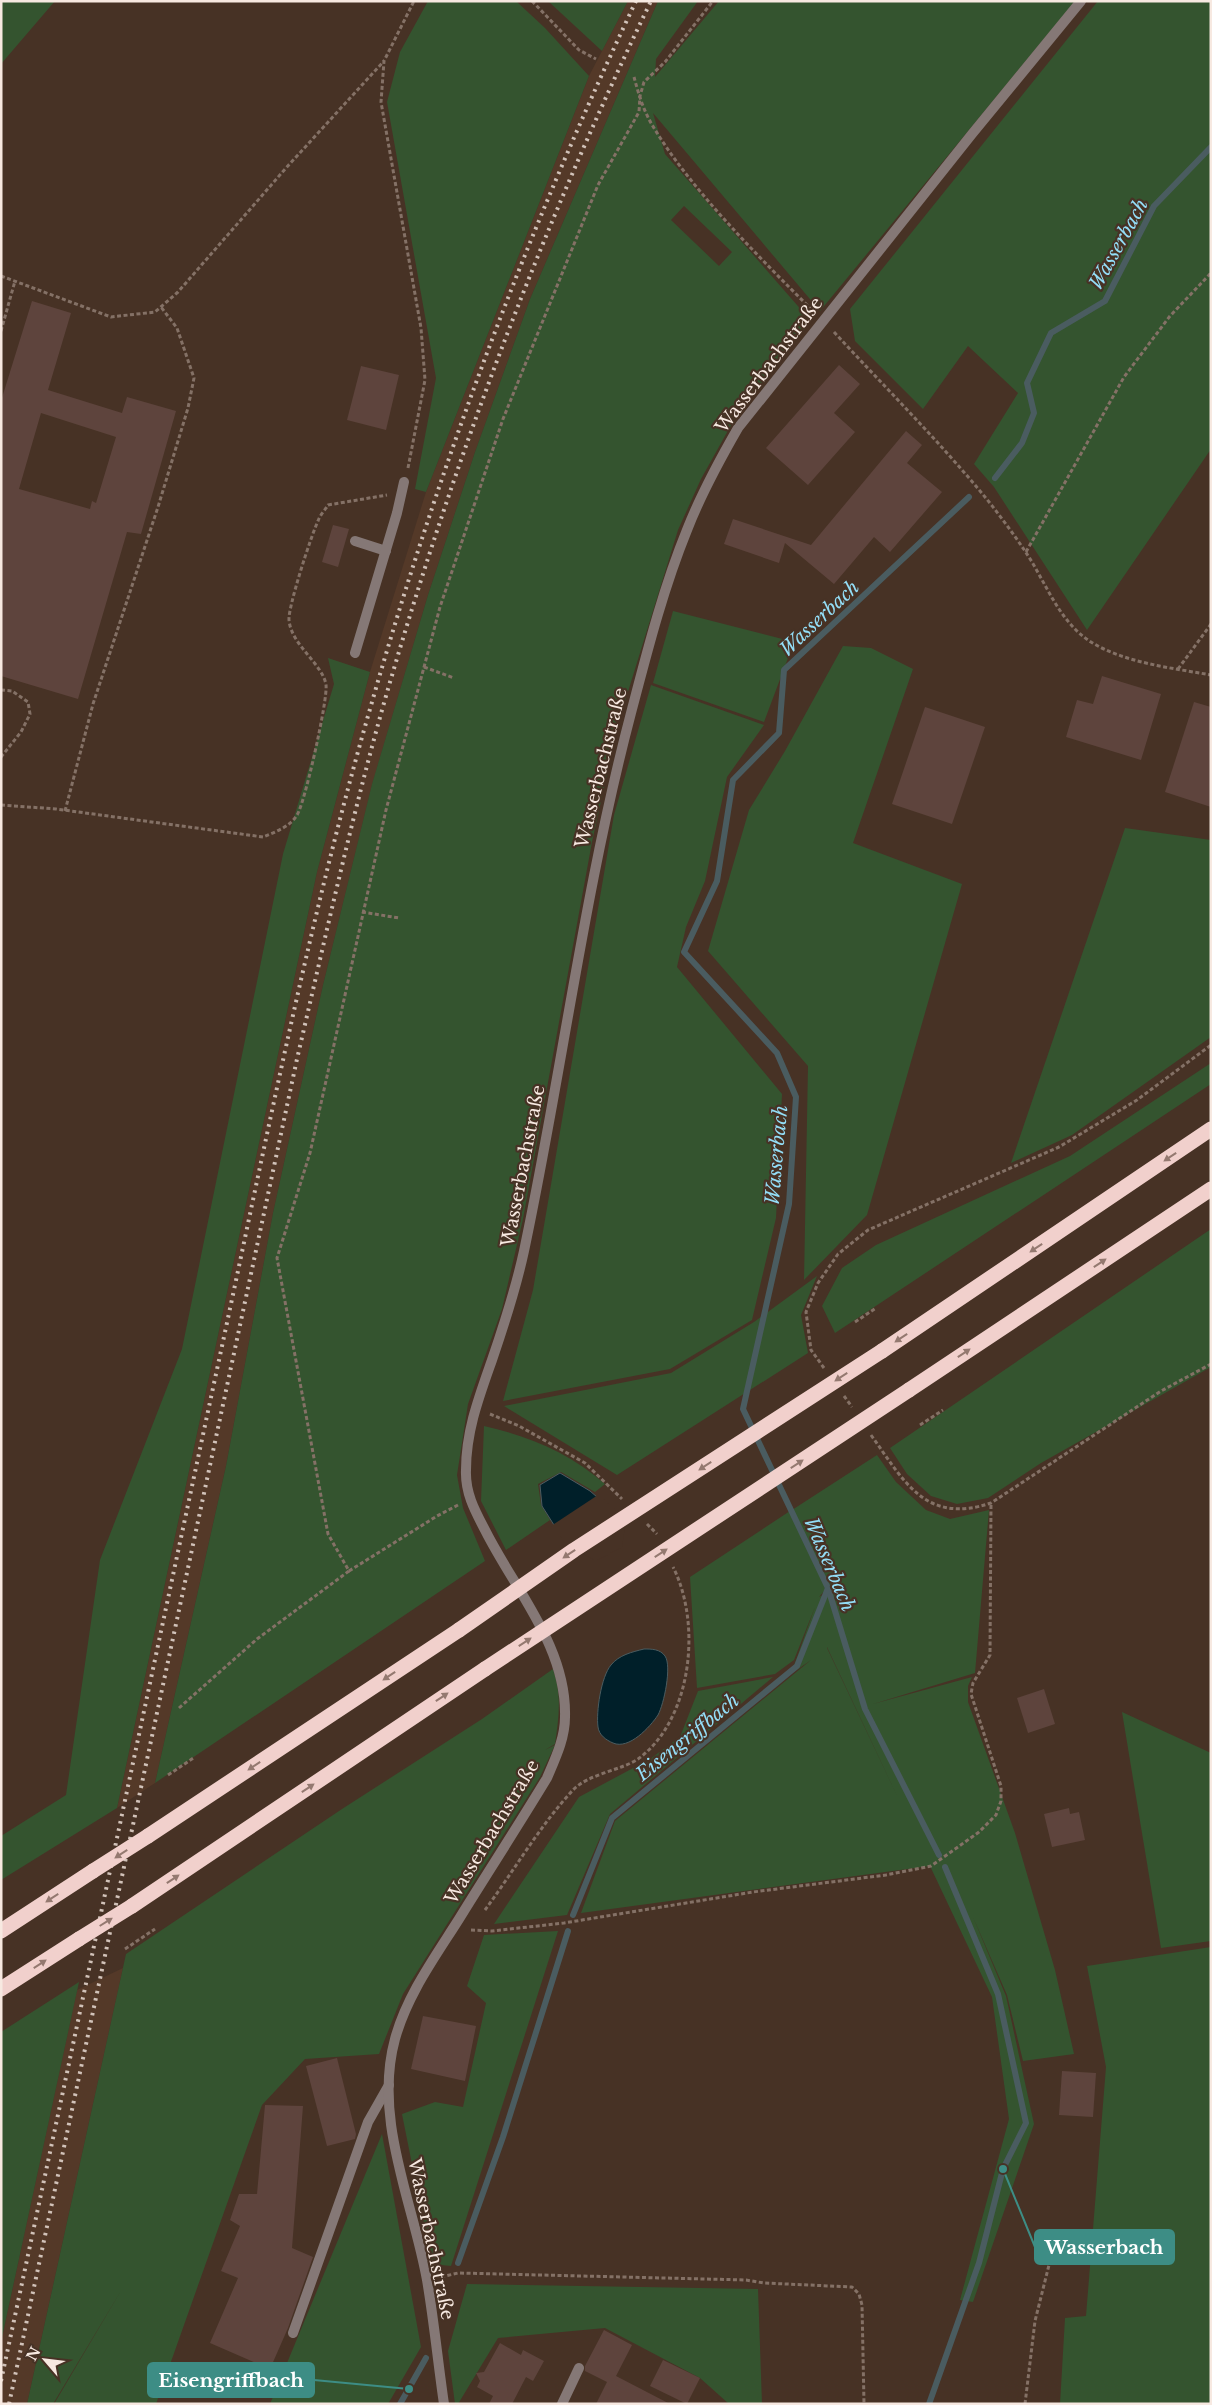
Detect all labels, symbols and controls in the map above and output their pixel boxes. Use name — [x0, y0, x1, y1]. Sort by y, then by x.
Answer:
water label: Wasserbach — [1084, 195, 1153, 294]
street label: Wasserbachstraße — [710, 293, 827, 438]
water label: Wasserbach — [775, 576, 864, 661]
street label: Wasserbachstraße — [570, 685, 632, 852]
street label: Wasserbachstraße — [496, 1083, 550, 1250]
water label: Wasserbach — [761, 1104, 792, 1206]
one-way arrow — [1164, 1152, 1177, 1161]
one-way arrow — [1029, 1243, 1042, 1252]
one-way arrow — [1093, 1258, 1106, 1268]
one-way arrow — [894, 1334, 908, 1343]
one-way arrow — [958, 1349, 971, 1358]
one-way arrow — [835, 1373, 848, 1382]
one-way arrow — [791, 1459, 804, 1469]
one-way arrow — [698, 1461, 712, 1470]
water label: Wasserbach — [799, 1513, 860, 1615]
one-way arrow — [655, 1548, 668, 1558]
one-way arrow — [562, 1549, 575, 1559]
one-way arrow — [519, 1637, 532, 1647]
one-way arrow — [382, 1671, 396, 1681]
water label: Eisengriffbach — [630, 1689, 744, 1787]
one-way arrow — [436, 1692, 449, 1702]
street label: Wasserbachstraße — [440, 1756, 544, 1909]
one-way arrow — [247, 1761, 260, 1771]
one-way arrow — [301, 1783, 314, 1793]
one-way arrow — [114, 1849, 127, 1858]
one-way arrow — [166, 1874, 179, 1884]
one-way arrow — [46, 1893, 59, 1902]
one-way arrow — [99, 1918, 112, 1927]
one-way arrow — [33, 1959, 47, 1969]
street label: Wasserbachstraße — [403, 2155, 459, 2322]
callout: Wasserbach — [1035, 2230, 1174, 2264]
text: Wasserbach — [1044, 2236, 1164, 2259]
north arrow — [20, 2335, 70, 2385]
text: N — [22, 2344, 45, 2364]
callout: Eisengriffbach — [148, 2363, 314, 2397]
text: Eisengriffbach — [158, 2369, 304, 2392]

